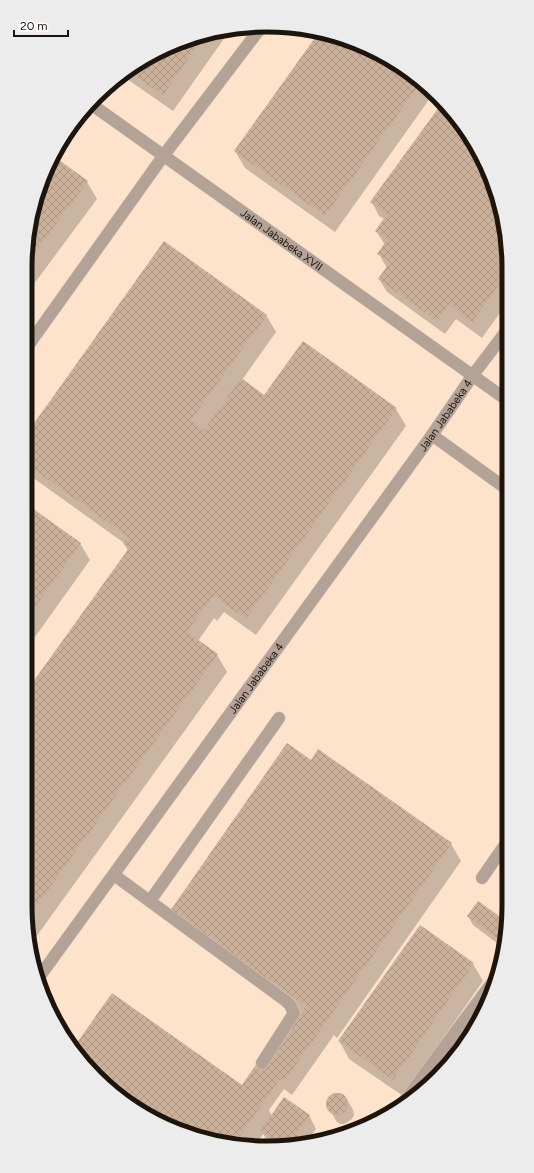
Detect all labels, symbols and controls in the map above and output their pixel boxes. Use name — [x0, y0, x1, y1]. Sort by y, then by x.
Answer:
scale bar — [14, 12, 68, 38]
text: 20 m — [20, 19, 48, 33]
street label: Jalan Jababeka XVII — [238, 206, 325, 273]
street label: Jalan Jababeka 4 — [416, 377, 475, 454]
street label: Jalan Jababeka 4 — [226, 640, 286, 716]

